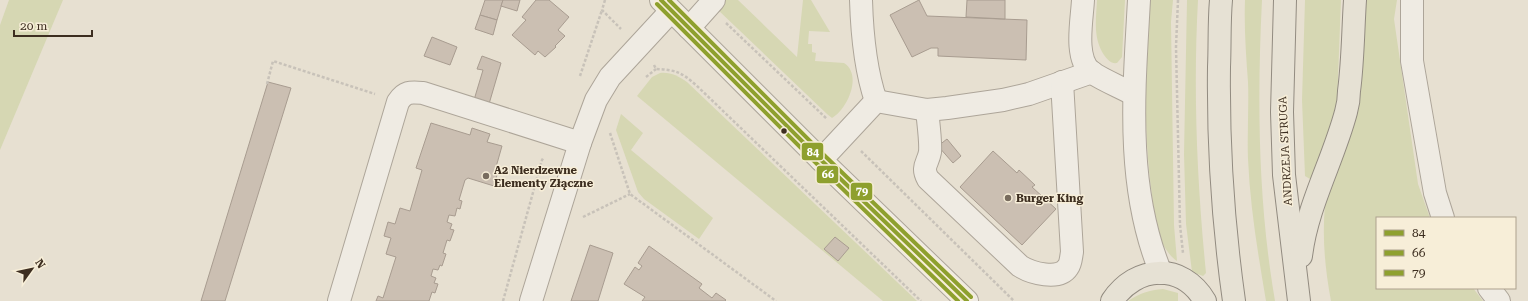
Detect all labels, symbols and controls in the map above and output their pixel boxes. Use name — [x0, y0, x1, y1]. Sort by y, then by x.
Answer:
scale bar — [14, 12, 92, 38]
text: 20 m — [20, 19, 47, 33]
street label: ANDRZEJA STRUGA — [1276, 96, 1295, 206]
unlabelled marker — [779, 126, 789, 136]
line badge: 84 — [801, 142, 824, 161]
text: 84 — [807, 146, 820, 159]
place label: A2 Nierdzewne Elementy Złączne — [494, 164, 594, 190]
line badge: 66 — [816, 165, 839, 184]
text: 66 — [822, 168, 834, 181]
marker: A2 Nierdzewne Elementy Złączne — [481, 171, 491, 181]
line badge: 79 — [850, 182, 873, 201]
text: 79 — [856, 185, 868, 198]
place label: Burger King — [1016, 192, 1083, 205]
marker: Burger King — [1003, 193, 1013, 203]
legend — [1376, 217, 1516, 289]
text: 84 — [1412, 226, 1426, 240]
text: 66 — [1412, 246, 1426, 260]
north arrow — [12, 249, 52, 289]
text: N — [32, 257, 48, 271]
text: 79 — [1412, 266, 1426, 280]

